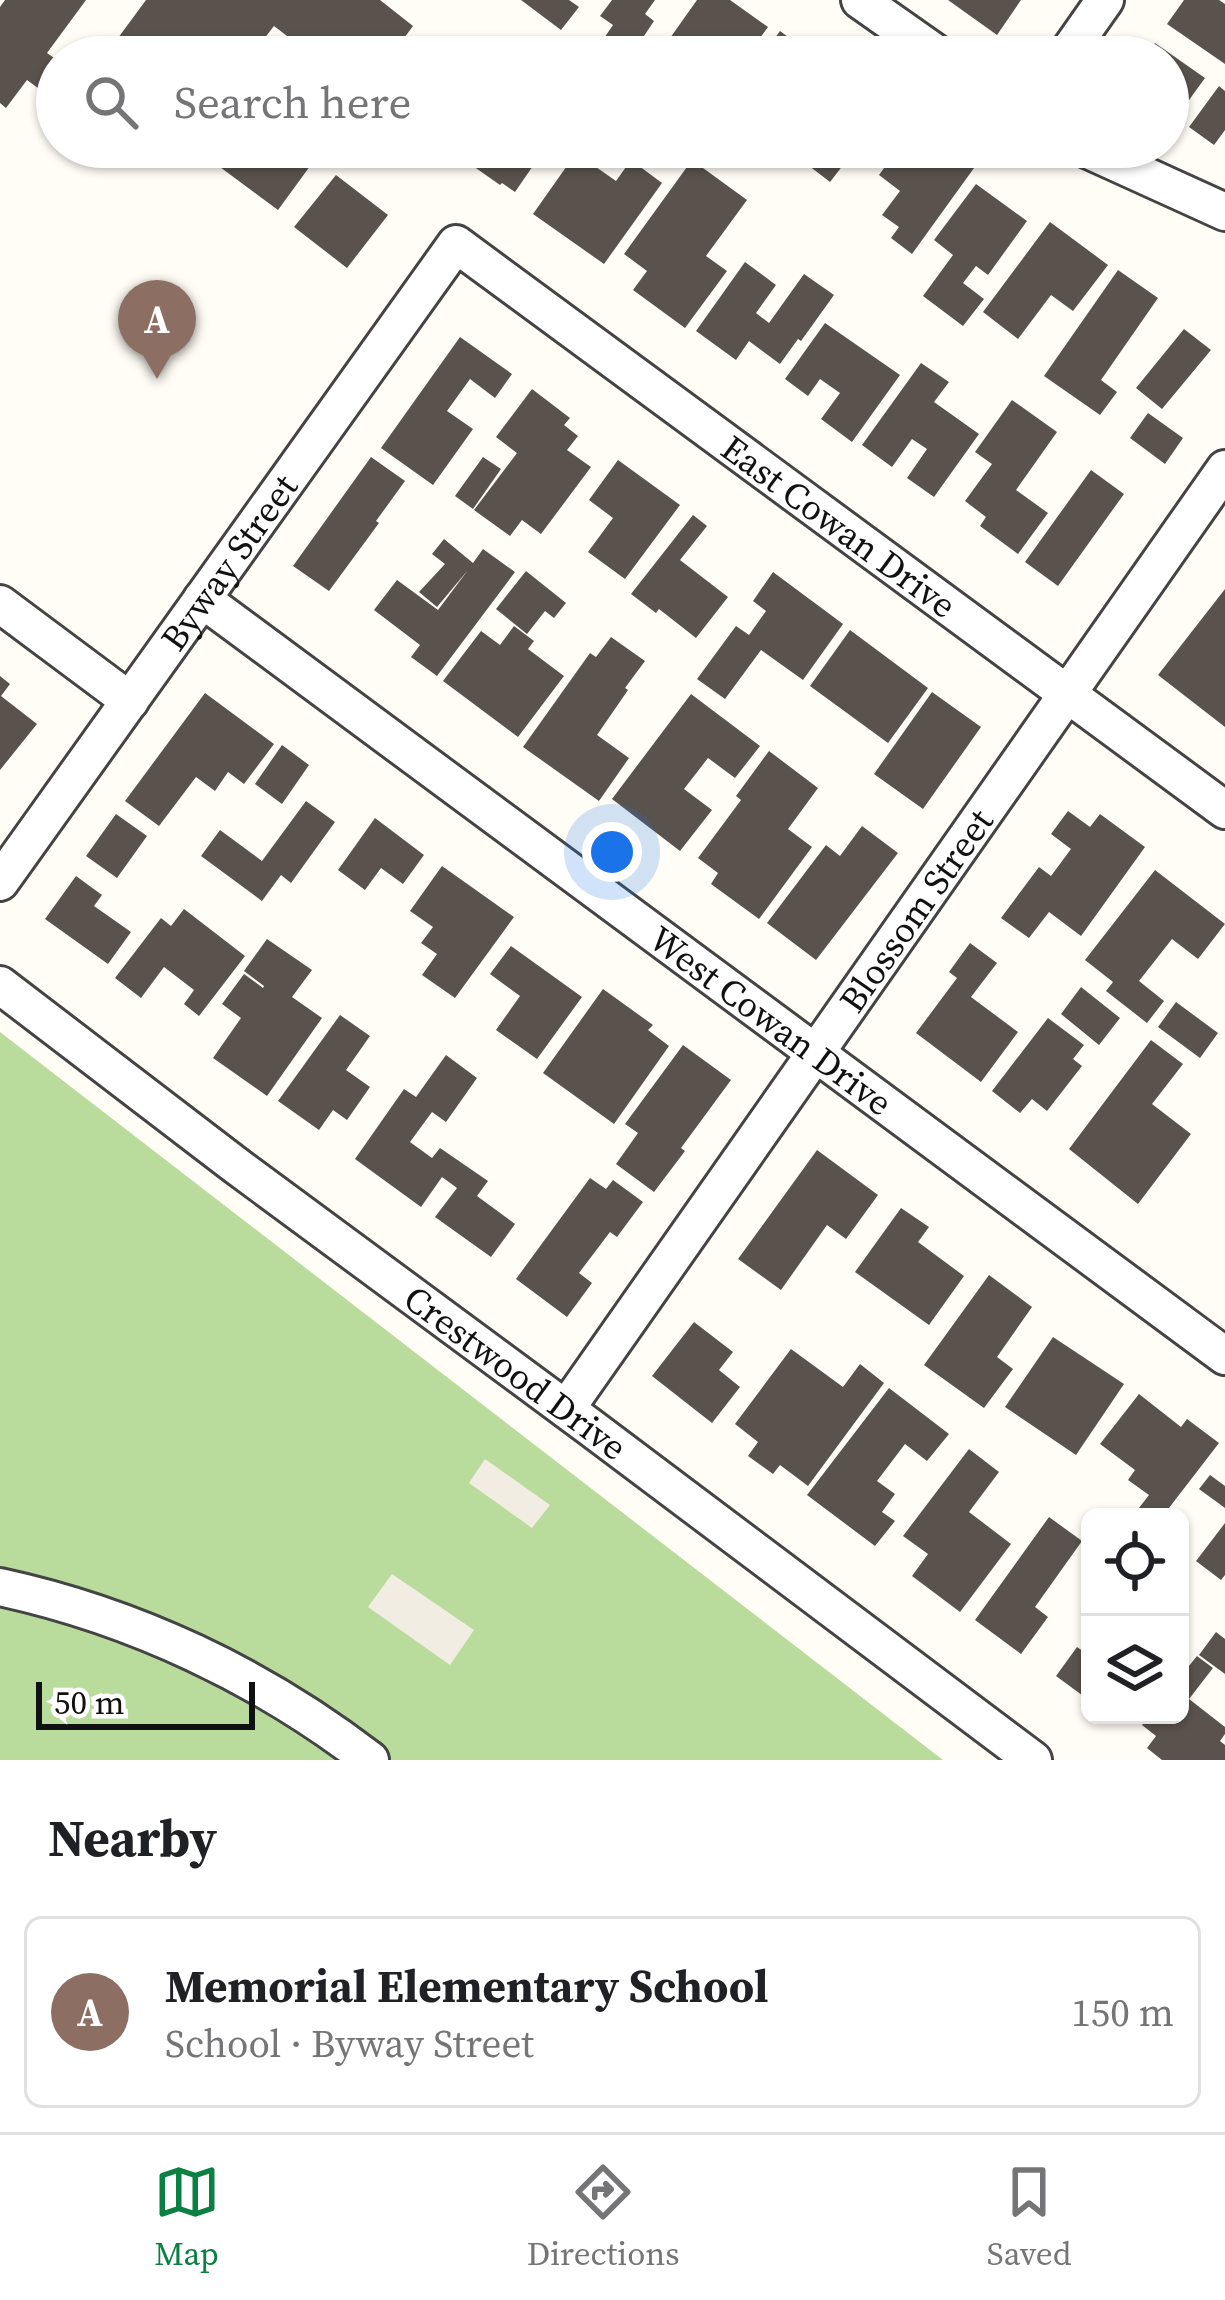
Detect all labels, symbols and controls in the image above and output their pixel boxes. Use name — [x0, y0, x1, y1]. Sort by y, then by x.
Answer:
search box — [36, 36, 1189, 168]
icon: search — [78, 69, 144, 135]
text: Search here — [174, 71, 411, 133]
pin: A — [118, 280, 196, 379]
street label: East Cowan Drive — [712, 423, 967, 629]
street label: Byway Street — [149, 464, 309, 660]
street label: Blossom Street — [827, 799, 1004, 1022]
your location — [582, 822, 642, 882]
street label: West Cowan Drive — [640, 914, 903, 1126]
street label: Crestwood Drive — [394, 1274, 637, 1471]
map controls — [1081, 1508, 1189, 1724]
button: locate — [1081, 1508, 1189, 1616]
button: layers — [1081, 1616, 1189, 1724]
scale bar — [36, 1676, 255, 1729]
text: 50 m — [54, 1680, 124, 1725]
text: Nearby — [48, 1803, 217, 1873]
text: Memorial Elementary School — [165, 1955, 768, 2017]
text: A — [77, 1986, 103, 2039]
text: 150 m — [1071, 1986, 1174, 2039]
text: School · Byway Street — [165, 2017, 534, 2070]
tab: Map — [154, 2159, 220, 2276]
tab: Directions — [527, 2159, 680, 2276]
tab: Saved — [987, 2159, 1071, 2276]

